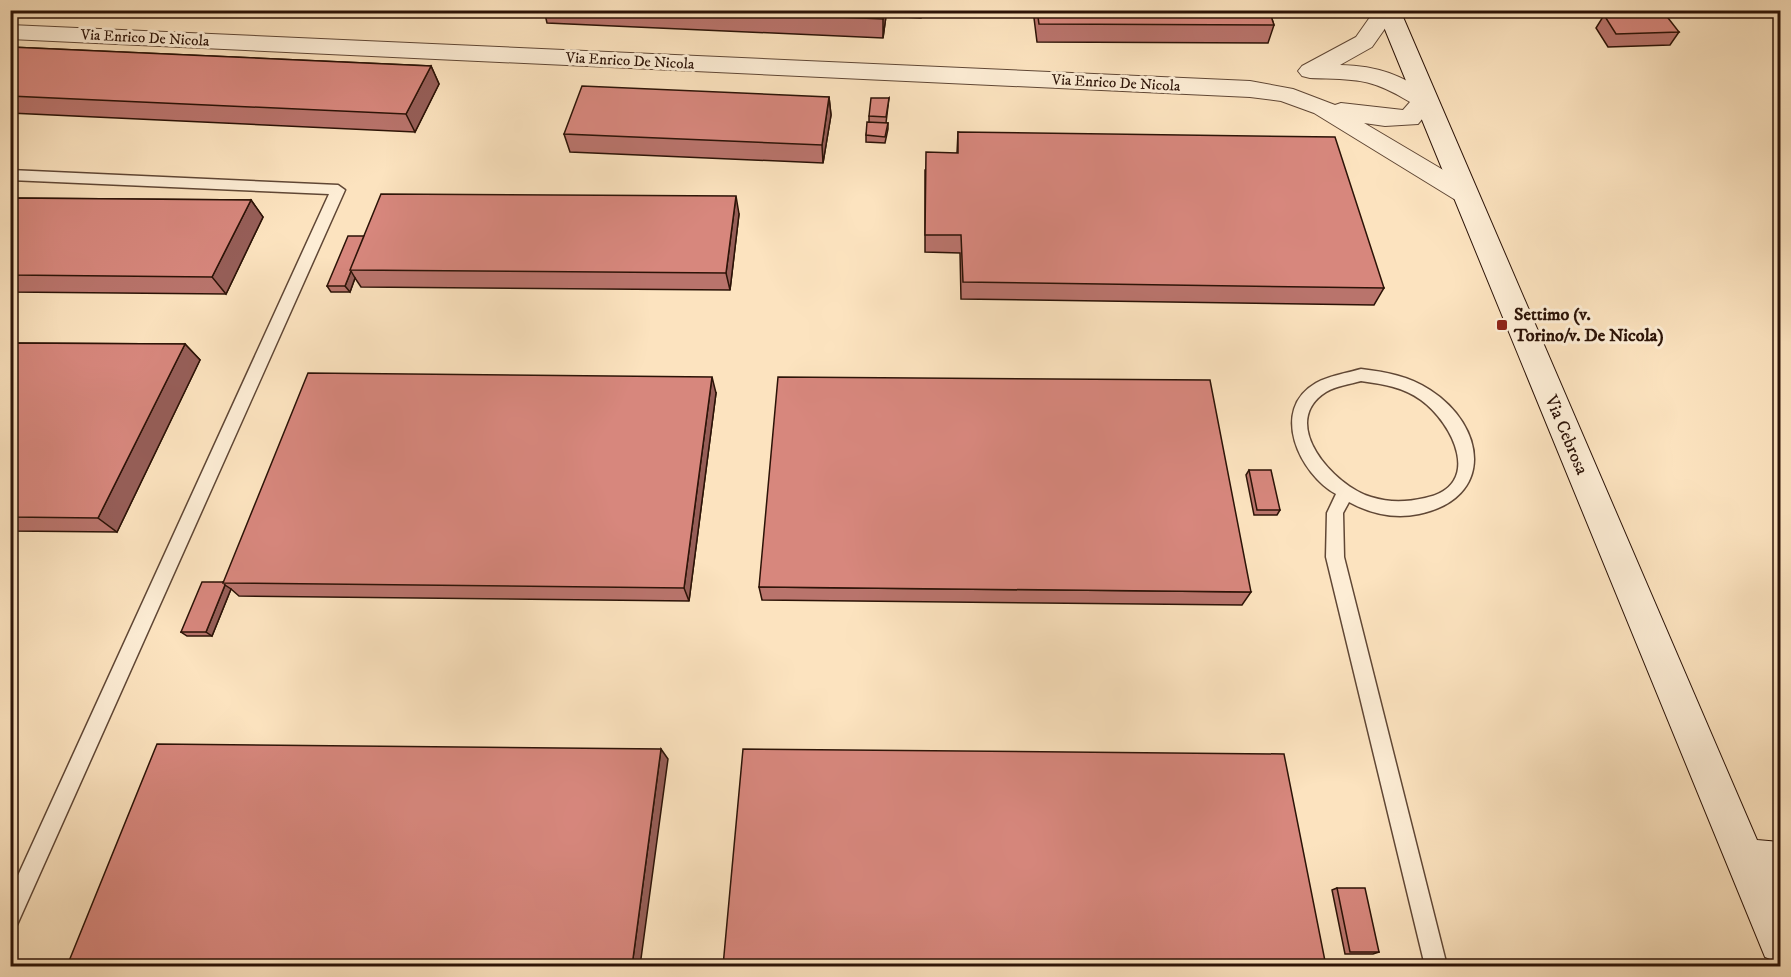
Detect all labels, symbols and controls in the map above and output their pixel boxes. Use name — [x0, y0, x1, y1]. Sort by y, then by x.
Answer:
street label: Via Enrico De Nicola — [79, 25, 210, 51]
street label: Via Enrico De Nicola — [564, 48, 695, 74]
street label: Via Enrico De Nicola — [1050, 70, 1181, 96]
place label: Settimo (v. Torino/v. De Nicola) — [1513, 304, 1664, 347]
marker: Settimo (v. Torino/v. De Nicola) — [1495, 318, 1509, 332]
street label: Via Cebrosa — [1539, 391, 1593, 478]

